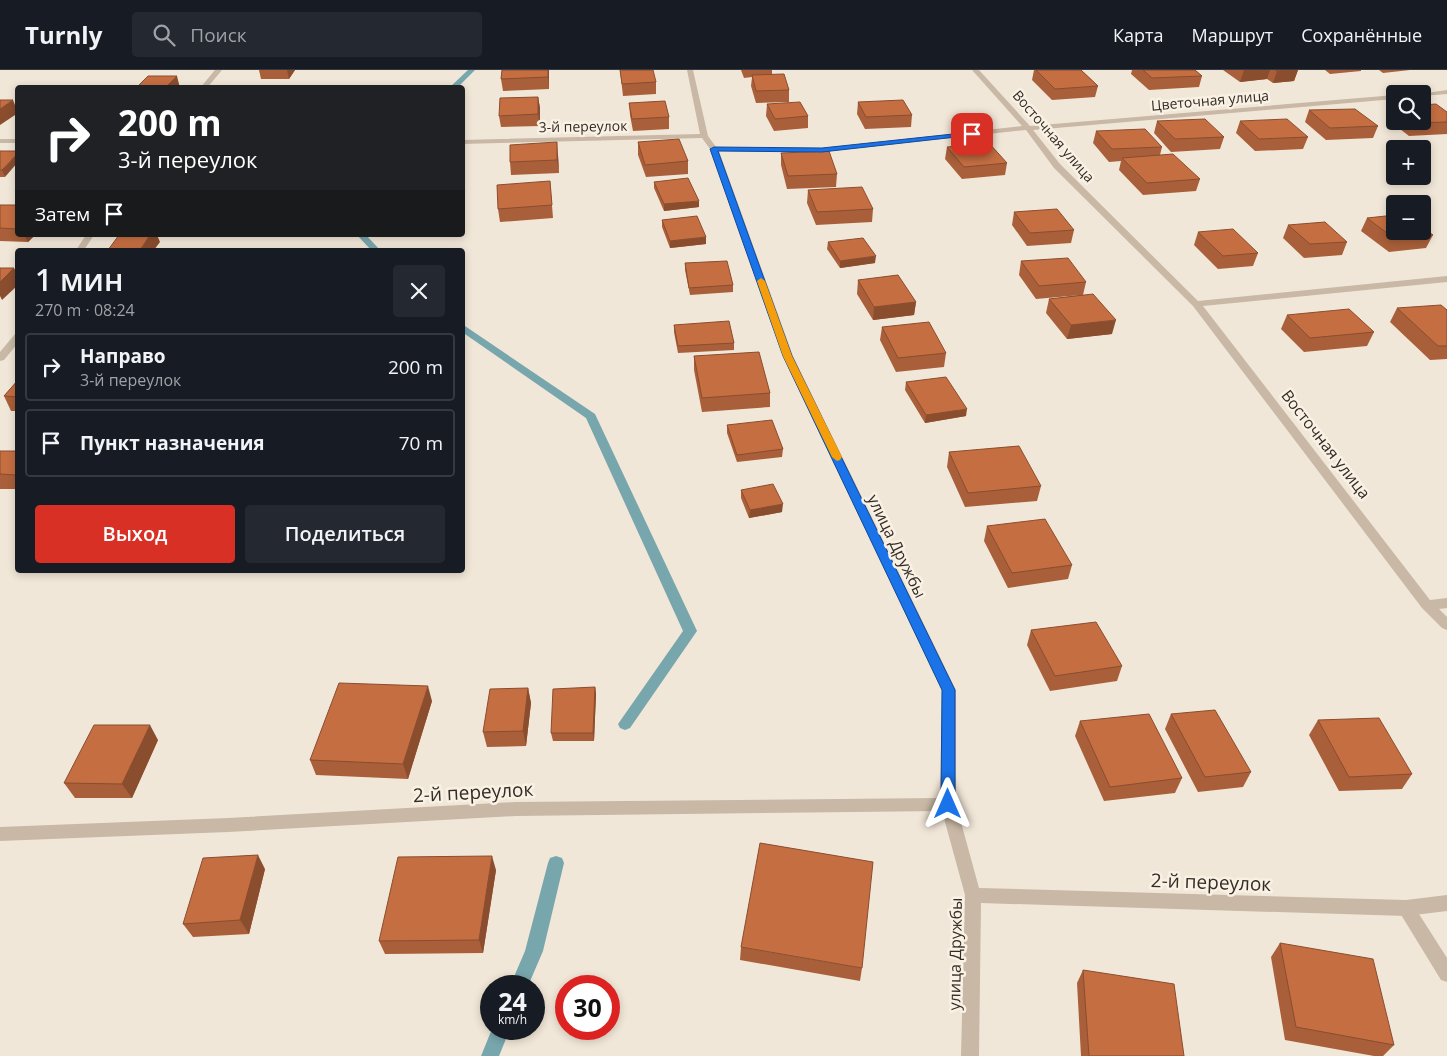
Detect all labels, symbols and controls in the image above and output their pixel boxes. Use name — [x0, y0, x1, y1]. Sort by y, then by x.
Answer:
search box — [132, 12, 482, 57]
text: Turnly — [25, 18, 102, 51]
icon: search — [150, 21, 178, 49]
text: Поиск — [190, 22, 247, 48]
text: Карта — [1113, 23, 1163, 47]
text: Маршрут — [1191, 23, 1273, 47]
text: Сохранённые — [1301, 23, 1422, 47]
street label: Цветочная улица — [1150, 85, 1270, 115]
map controls — [1386, 85, 1431, 240]
button: search — [1386, 85, 1431, 130]
street label: Восточная улица — [1009, 86, 1099, 186]
text: 200 m — [118, 99, 222, 146]
icon: right — [35, 105, 100, 170]
pin — [951, 113, 993, 155]
street label: 3-й переулок — [538, 116, 628, 136]
icon: arrive — [958, 120, 986, 148]
button: + — [1386, 140, 1431, 185]
text: 3-й переулок — [118, 144, 257, 174]
button: − — [1386, 195, 1431, 240]
icon: arrive — [100, 200, 128, 228]
text: Затем — [35, 201, 90, 227]
text: 1 мин — [35, 259, 123, 300]
button: close — [393, 265, 445, 317]
text: 270 m · 08:24 — [35, 299, 135, 321]
text: Направо — [80, 343, 166, 369]
icon: right — [37, 353, 65, 381]
text: 200 m — [388, 354, 443, 380]
text: 3-й переулок — [80, 369, 181, 391]
street label: Восточная улица — [1276, 385, 1376, 503]
icon: arrive — [37, 429, 65, 457]
text: Пункт назначения — [80, 430, 265, 456]
text: 70 m — [399, 430, 443, 456]
street label: улица Дружбы — [862, 491, 932, 601]
button: Выход — [35, 505, 235, 563]
button: Поделиться — [245, 505, 445, 563]
street label: 2-й переулок — [412, 776, 534, 808]
position arrow — [921, 777, 973, 829]
street label: 2-й переулок — [1150, 867, 1272, 897]
street label: улица Дружбы — [943, 897, 967, 1011]
speed limit sign: 30 — [555, 975, 620, 1040]
text: 24 — [498, 984, 527, 1018]
text: km/h — [498, 1011, 527, 1028]

